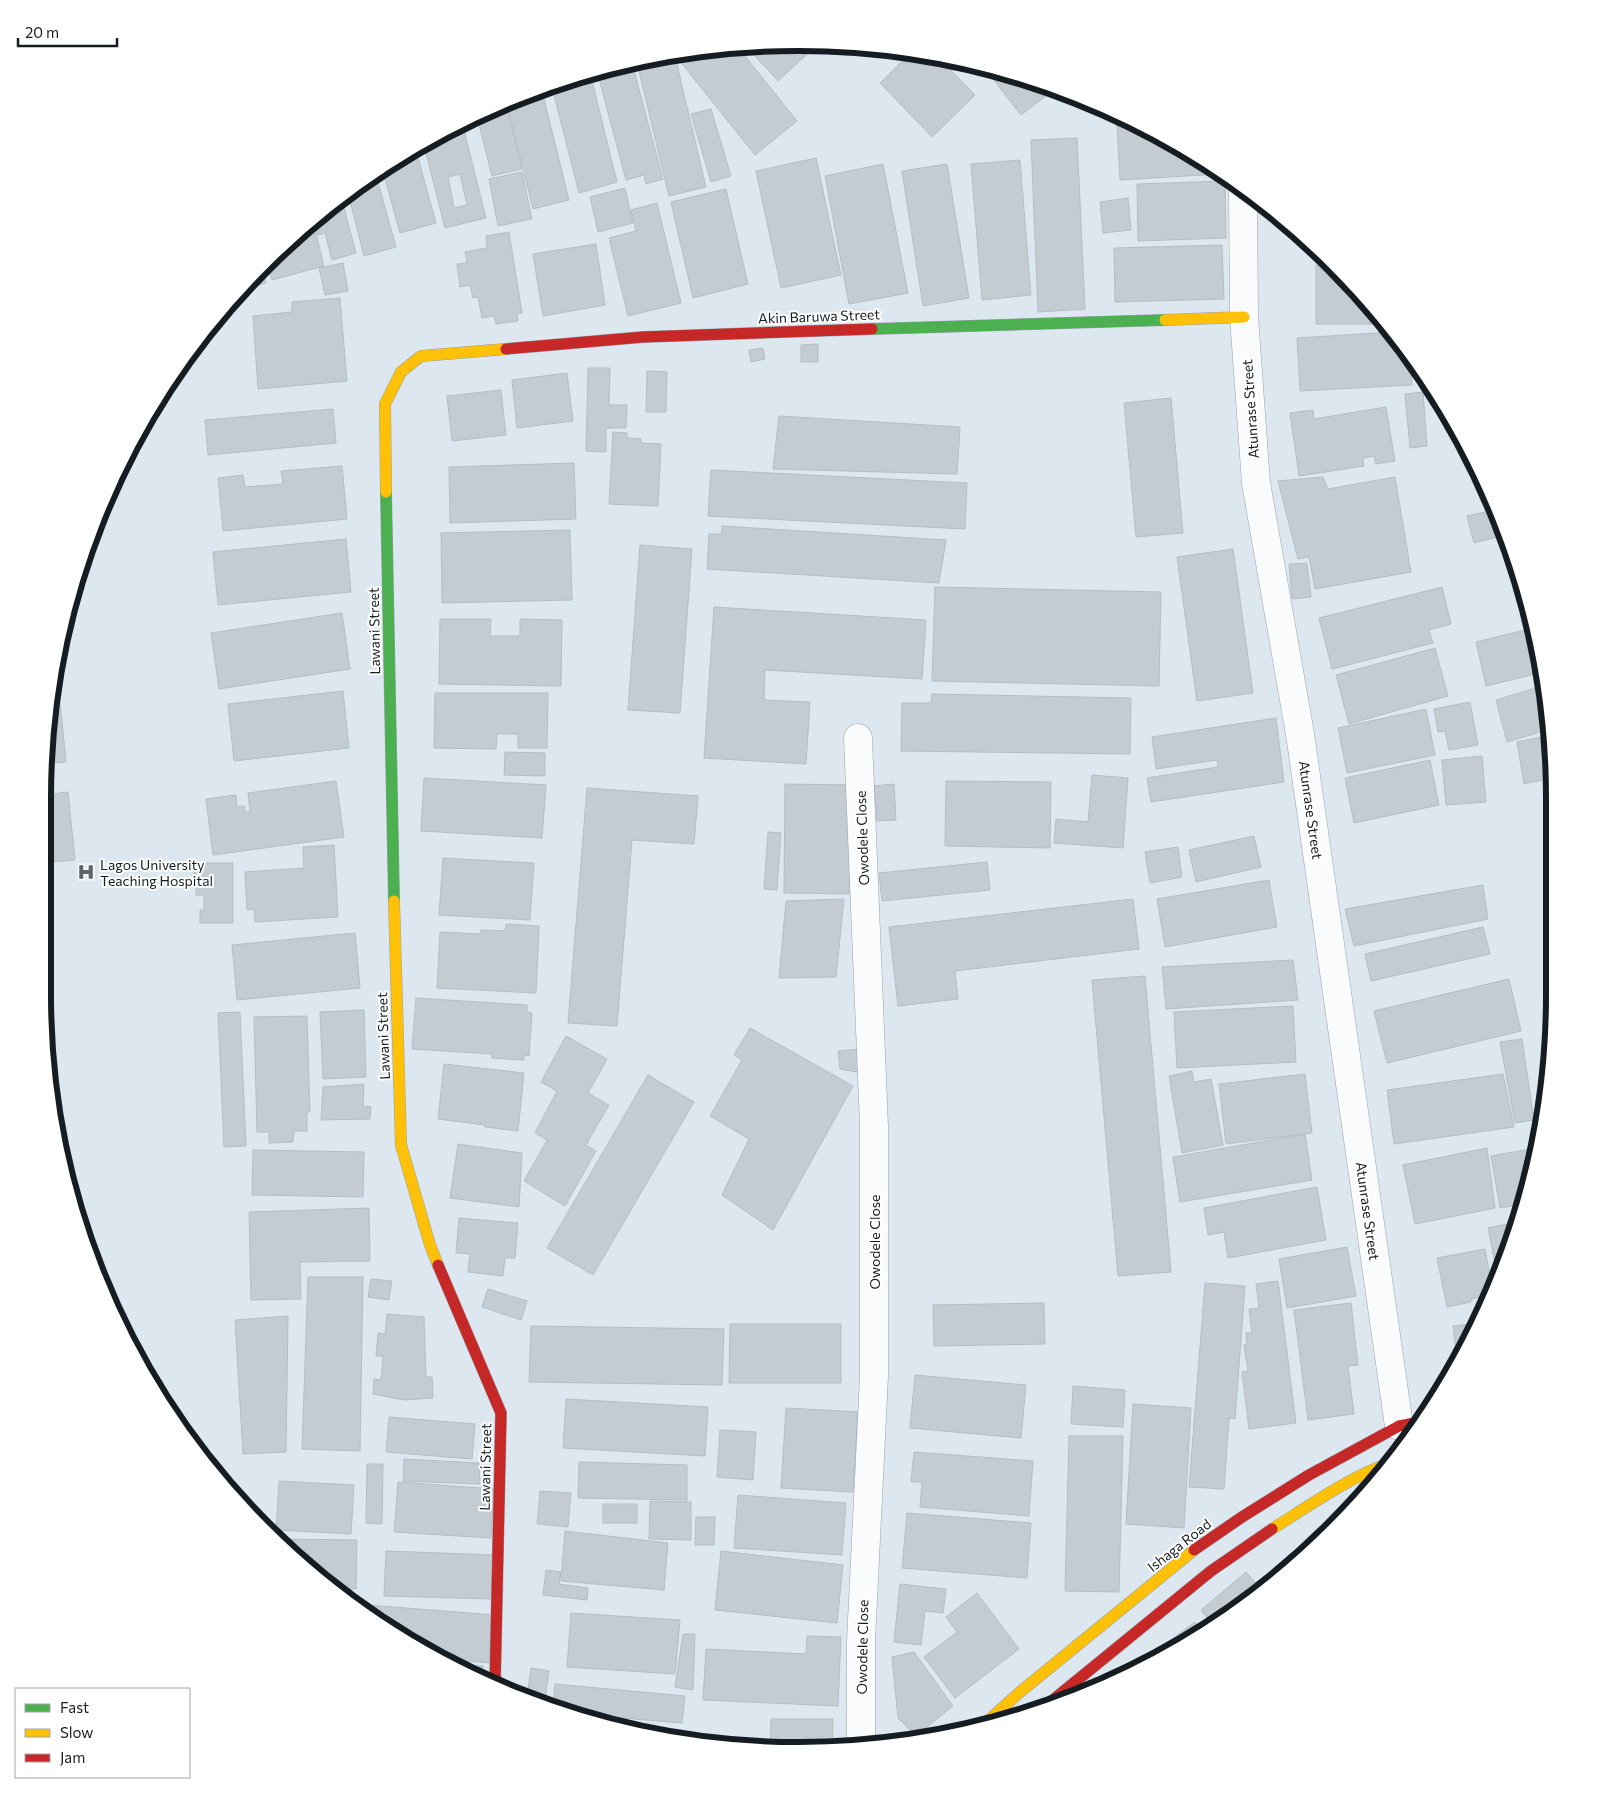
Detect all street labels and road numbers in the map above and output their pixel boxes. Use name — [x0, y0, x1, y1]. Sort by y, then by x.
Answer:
street label: Akin Baruwa Street — [758, 305, 880, 327]
street label: Atunrase Street — [1238, 359, 1262, 459]
street label: Lawani Street — [365, 587, 383, 675]
street label: Atunrase Street — [1296, 760, 1326, 861]
street label: Owodele Close — [852, 790, 872, 886]
street label: Lawani Street — [373, 992, 393, 1080]
street label: Atunrase Street — [1353, 1161, 1383, 1262]
street label: Owodele Close — [866, 1195, 883, 1289]
street label: Lawani Street — [476, 1423, 494, 1511]
street label: Ishaga Road — [1144, 1515, 1214, 1575]
street label: Owodele Close — [853, 1599, 871, 1695]

